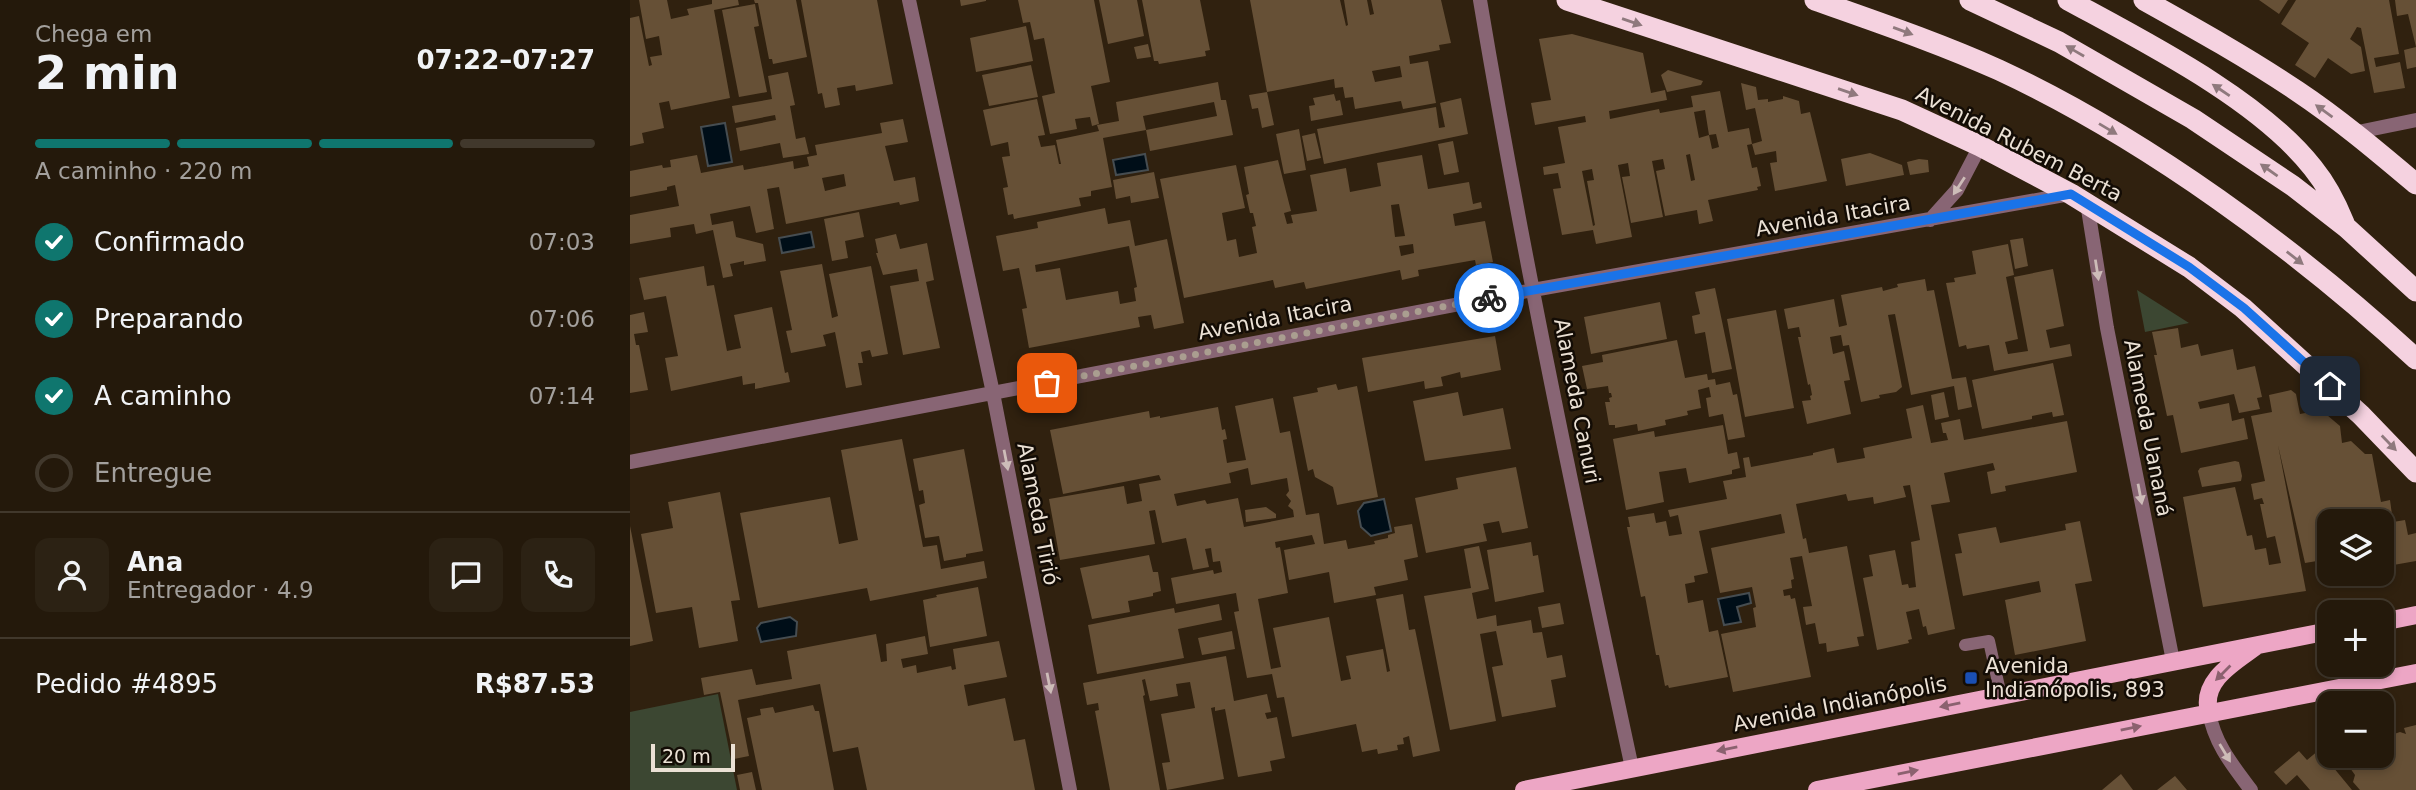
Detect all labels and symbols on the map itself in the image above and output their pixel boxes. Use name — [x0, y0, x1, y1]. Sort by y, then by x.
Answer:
one-way arrow — [1622, 17, 1643, 28]
one-way arrow — [1892, 26, 1913, 37]
one-way arrow — [2066, 45, 2085, 57]
street label: Avenida Rubem Berta — [1912, 82, 2126, 206]
one-way arrow — [2211, 83, 2230, 96]
one-way arrow — [1838, 87, 1859, 98]
one-way arrow — [2315, 105, 2333, 119]
one-way arrow — [2098, 122, 2117, 135]
one-way arrow — [2260, 163, 2278, 177]
one-way arrow — [1952, 177, 1965, 196]
street label: Avenida Itacira — [1754, 191, 1912, 241]
one-way arrow — [2285, 250, 2303, 265]
one-way arrow — [2092, 259, 2103, 281]
courier — [1454, 263, 1524, 333]
street label: Avenida Itacira — [1196, 291, 1354, 345]
street label: Alameda Canuri — [1549, 316, 1605, 486]
street label: Alameda Uananá — [2119, 337, 2177, 519]
pin — [1017, 353, 1077, 413]
pin — [2300, 356, 2360, 416]
one-way arrow — [2380, 435, 2397, 452]
street label: Alameda Tirió — [1012, 441, 1064, 587]
one-way arrow — [1000, 449, 1011, 471]
one-way arrow — [2134, 483, 2145, 505]
place label: Avenida Indianópolis, 893 — [1985, 654, 2165, 702]
one-way arrow — [2216, 664, 2232, 681]
marker: Avenida Indianópolis, 893 — [1963, 670, 1979, 686]
one-way arrow — [1044, 672, 1055, 694]
street label: Avenida Indianópolis — [1731, 672, 1949, 736]
one-way arrow — [1939, 700, 1961, 711]
one-way arrow — [2120, 722, 2142, 733]
scale bar — [651, 741, 735, 773]
one-way arrow — [1716, 744, 1738, 755]
one-way arrow — [2219, 744, 2232, 763]
one-way arrow — [1897, 766, 1919, 777]

